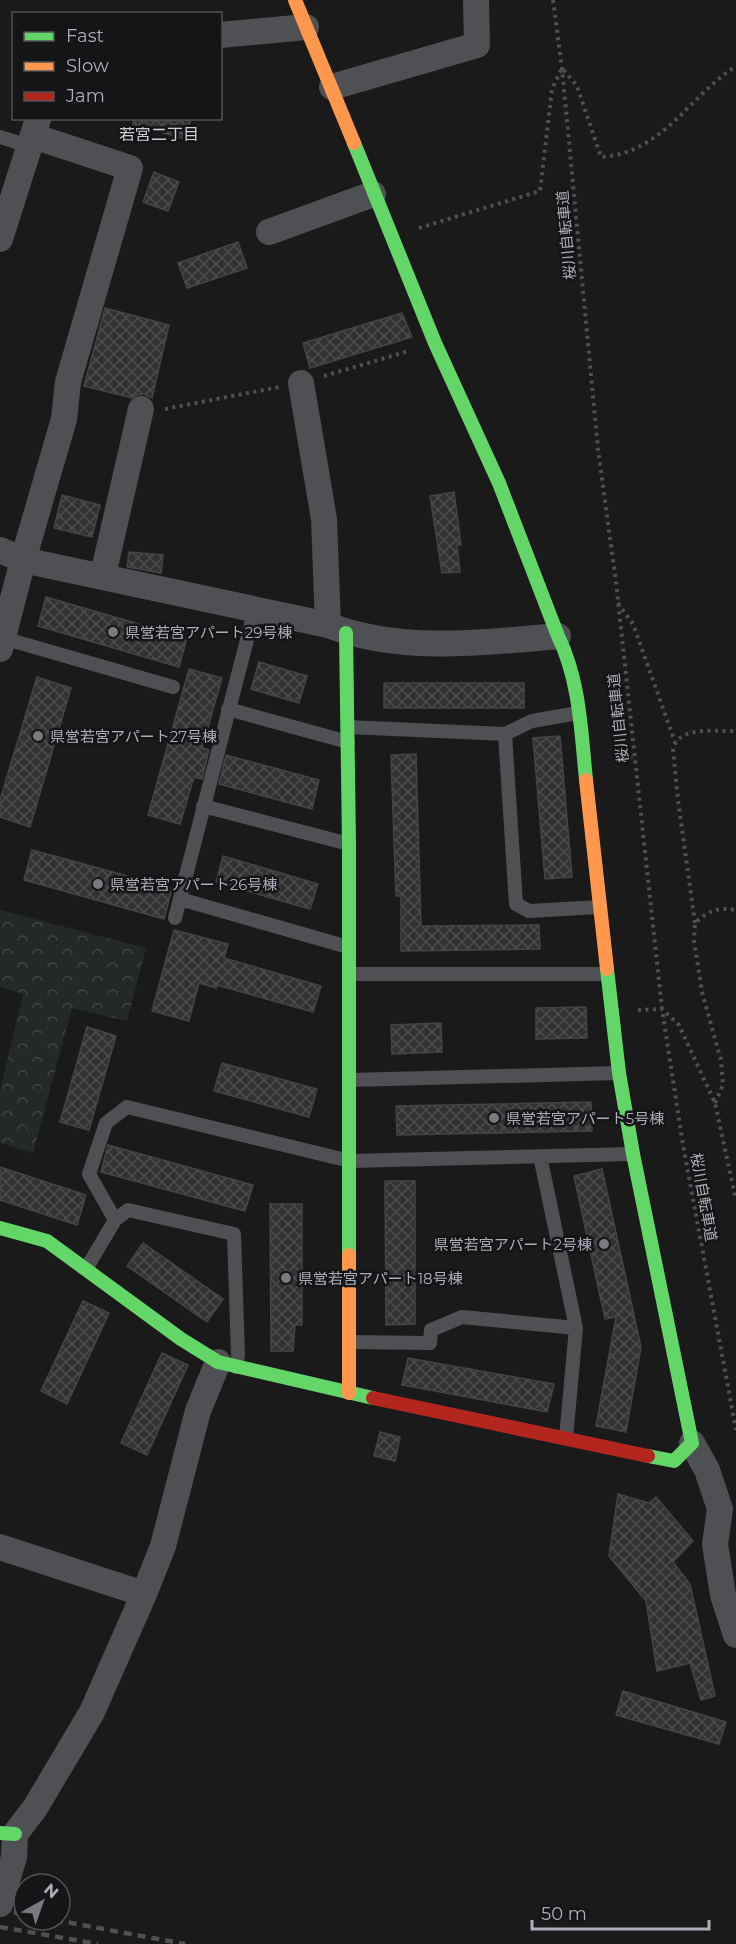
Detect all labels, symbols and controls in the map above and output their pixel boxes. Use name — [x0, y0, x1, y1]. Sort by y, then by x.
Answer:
legend — [12, 12, 222, 120]
text: Fast — [66, 25, 104, 47]
text: Slow — [66, 55, 109, 77]
text: Jam — [65, 85, 105, 107]
district label: 若宮二丁目 — [119, 125, 199, 144]
street label: 桜川自転車道 — [553, 189, 579, 281]
place label: 県営若宮アパート29号棟 — [125, 623, 292, 642]
marker: 県営若宮アパート29号棟 — [106, 625, 120, 639]
street label: 桜川自転車道 — [604, 672, 632, 764]
place label: 県営若宮アパート27号棟 — [50, 727, 217, 746]
marker: 県営若宮アパート27号棟 — [31, 729, 45, 743]
place label: 県営若宮アパート26号棟 — [110, 875, 277, 894]
marker: 県営若宮アパート26号棟 — [91, 877, 105, 891]
place label: 県営若宮アパート5号棟 — [506, 1109, 664, 1128]
marker: 県営若宮アパート5号棟 — [487, 1111, 501, 1125]
street label: 桜川自転車道 — [687, 1151, 721, 1243]
place label: 県営若宮アパート2号棟 — [434, 1235, 592, 1254]
marker: 県営若宮アパート2号棟 — [597, 1237, 611, 1251]
place label: 県営若宮アパート18号棟 — [298, 1269, 463, 1288]
marker: 県営若宮アパート18号棟 — [279, 1271, 293, 1285]
north arrow — [12, 1872, 72, 1932]
text: N — [40, 1879, 62, 1902]
scale bar — [532, 1893, 709, 1931]
text: 50 m — [541, 1903, 587, 1925]

